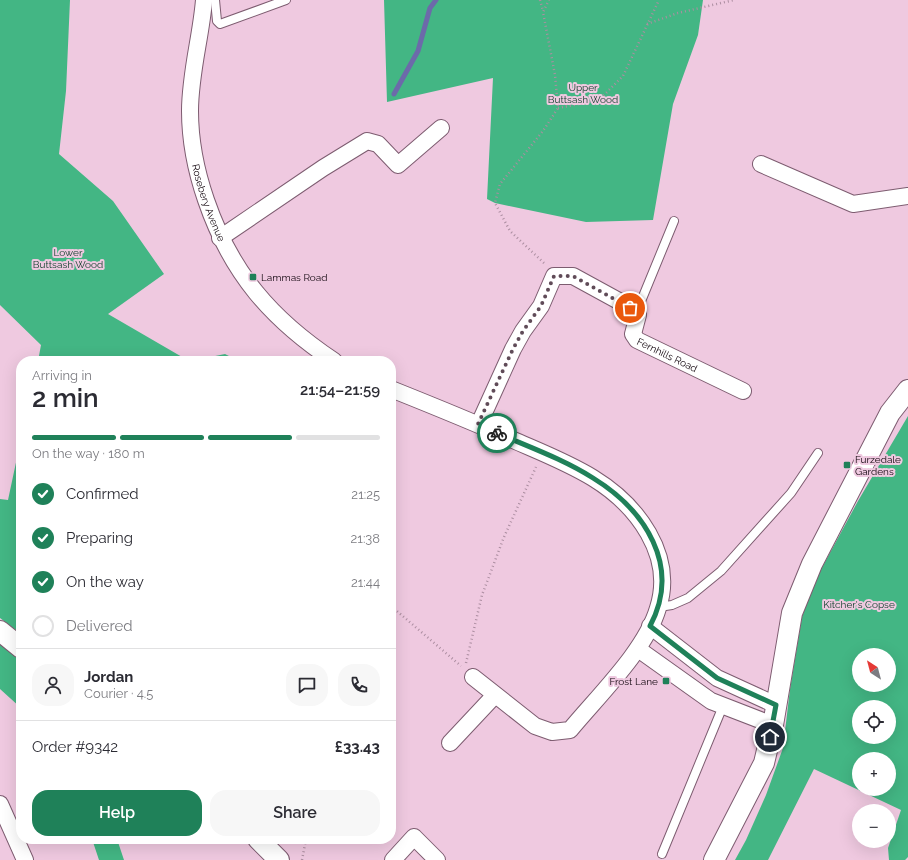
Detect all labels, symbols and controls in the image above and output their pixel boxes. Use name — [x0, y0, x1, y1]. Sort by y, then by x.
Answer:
park label: Upper Buttsash Wood — [548, 82, 618, 105]
street label: Rosebery Avenue — [190, 163, 228, 243]
park label: Lower Buttsash Wood — [33, 247, 103, 270]
marker: Lammas Road — [248, 272, 258, 282]
place label: Lammas Road — [261, 272, 327, 283]
pin — [613, 291, 647, 325]
icon: bag — [619, 297, 641, 319]
street label: Fernhills Road — [635, 335, 699, 374]
text: Arriving in — [32, 368, 92, 383]
text: 21:54–21:59 — [300, 381, 380, 399]
text: 2 min — [32, 383, 99, 413]
courier — [477, 413, 517, 453]
icon: bike — [486, 422, 508, 444]
text: On the way · 180 m — [32, 446, 145, 461]
place label: Furzedale Gardens — [855, 454, 901, 477]
marker: Furzedale Gardens — [842, 460, 852, 470]
icon: check — [32, 483, 54, 505]
text: Confirmed — [66, 485, 139, 503]
text: 21:25 — [351, 487, 380, 502]
icon: check — [32, 527, 54, 549]
text: Preparing — [66, 529, 133, 547]
text: 21:38 — [351, 531, 380, 546]
icon: check — [32, 571, 54, 593]
text: On the way — [66, 573, 144, 591]
text: 21:44 — [351, 575, 380, 590]
park label: Kitcher's Copse — [823, 599, 895, 610]
text: Delivered — [66, 617, 133, 635]
north arrow — [852, 648, 896, 692]
map controls — [852, 648, 896, 848]
button: person — [32, 664, 74, 706]
button: chat — [286, 664, 328, 706]
button: phone — [338, 664, 380, 706]
text: Jordan — [84, 668, 133, 686]
place label: Frost Lane — [609, 676, 658, 687]
marker: Frost Lane — [661, 676, 671, 686]
text: Courier · 4.5 — [84, 686, 153, 701]
button: locate — [852, 700, 896, 744]
pin — [753, 720, 787, 754]
icon: home — [759, 726, 781, 748]
text: Order #9342 — [32, 738, 118, 756]
text: £33.43 — [335, 738, 380, 756]
button: + — [852, 752, 896, 796]
button: Help — [32, 790, 202, 836]
button: Share — [210, 790, 380, 836]
button: − — [852, 804, 896, 848]

